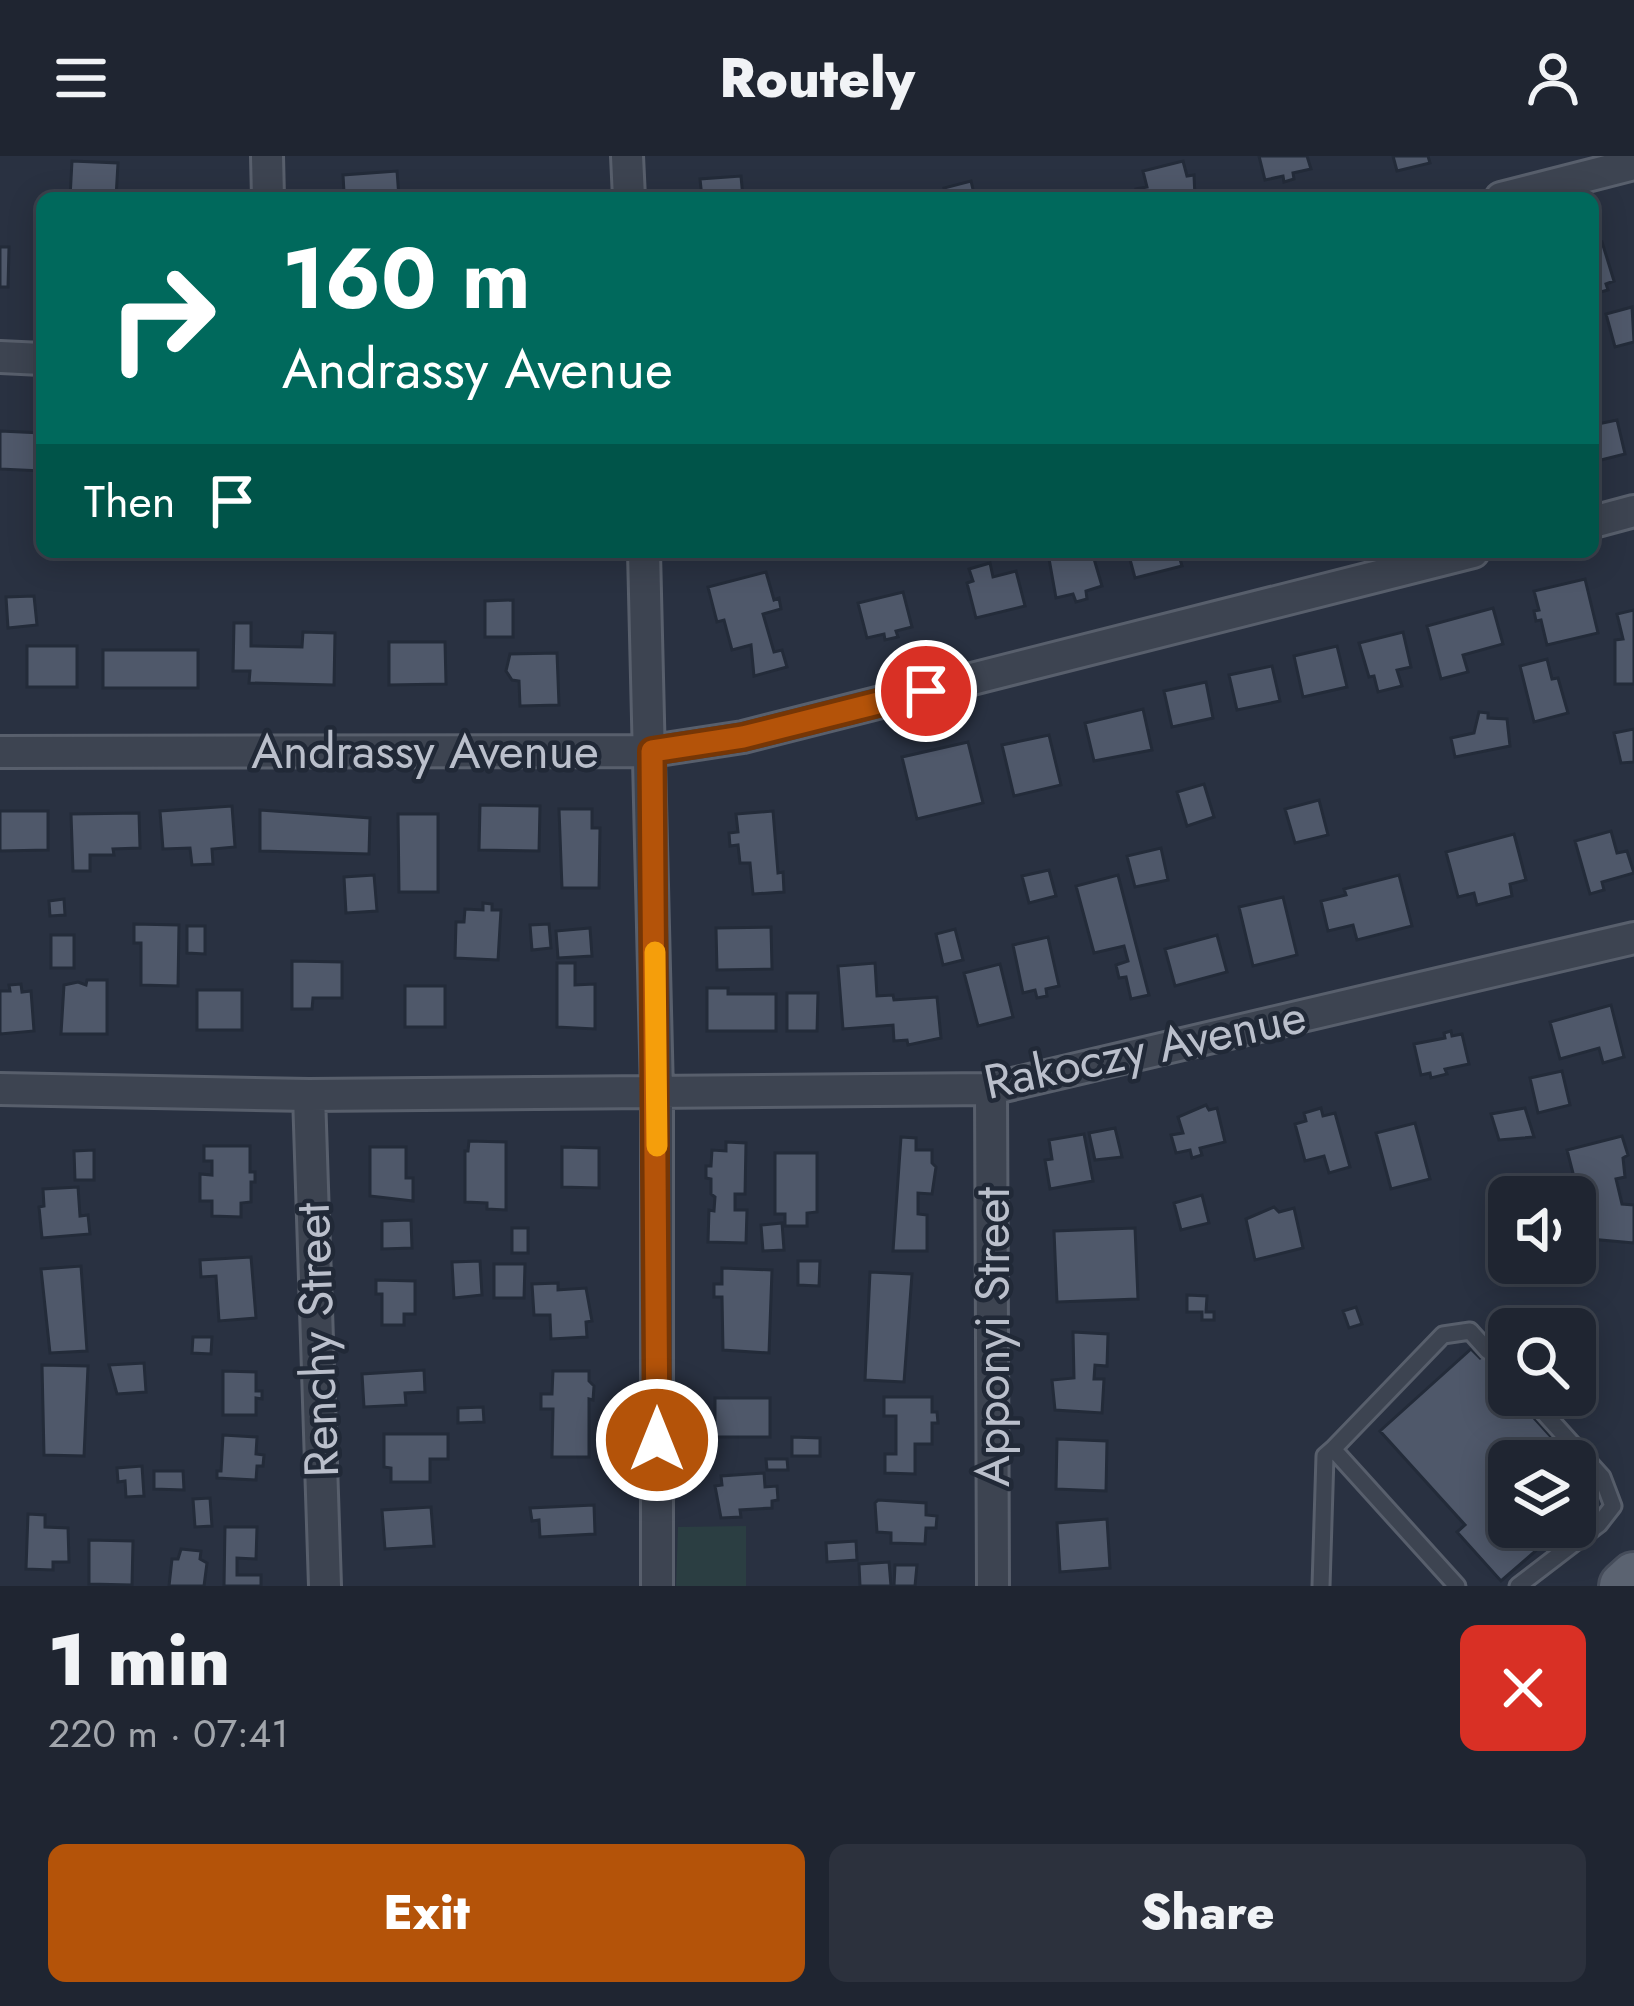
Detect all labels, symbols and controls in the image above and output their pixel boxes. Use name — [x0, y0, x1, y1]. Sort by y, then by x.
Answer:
text: Routely — [719, 39, 915, 117]
icon: menu — [48, 45, 114, 111]
icon: person — [1520, 45, 1586, 111]
text: 160 m — [282, 218, 531, 340]
icon: right — [84, 240, 240, 396]
text: Andrassy Avenue — [282, 330, 673, 408]
icon: arrive — [199, 468, 265, 534]
text: Then — [84, 469, 175, 534]
pin — [875, 640, 977, 742]
icon: arrive — [893, 658, 959, 724]
street label: Andrassy Avenue — [251, 717, 599, 786]
street label: Rakoczy Avenue — [978, 981, 1312, 1117]
map controls — [1488, 1176, 1596, 1548]
button: sound — [1488, 1176, 1596, 1284]
street label: Apponyi Street — [958, 1186, 1027, 1487]
street label: Renchy Street — [278, 1201, 356, 1479]
button: search — [1488, 1308, 1596, 1416]
position arrow — [594, 1377, 720, 1503]
button: layers — [1488, 1440, 1596, 1548]
text: 1 min — [48, 1608, 230, 1712]
button: close — [1460, 1625, 1586, 1751]
text: 220 m · 07:41 — [48, 1705, 289, 1762]
button: Exit — [48, 1844, 805, 1982]
button: Share — [829, 1844, 1586, 1982]

